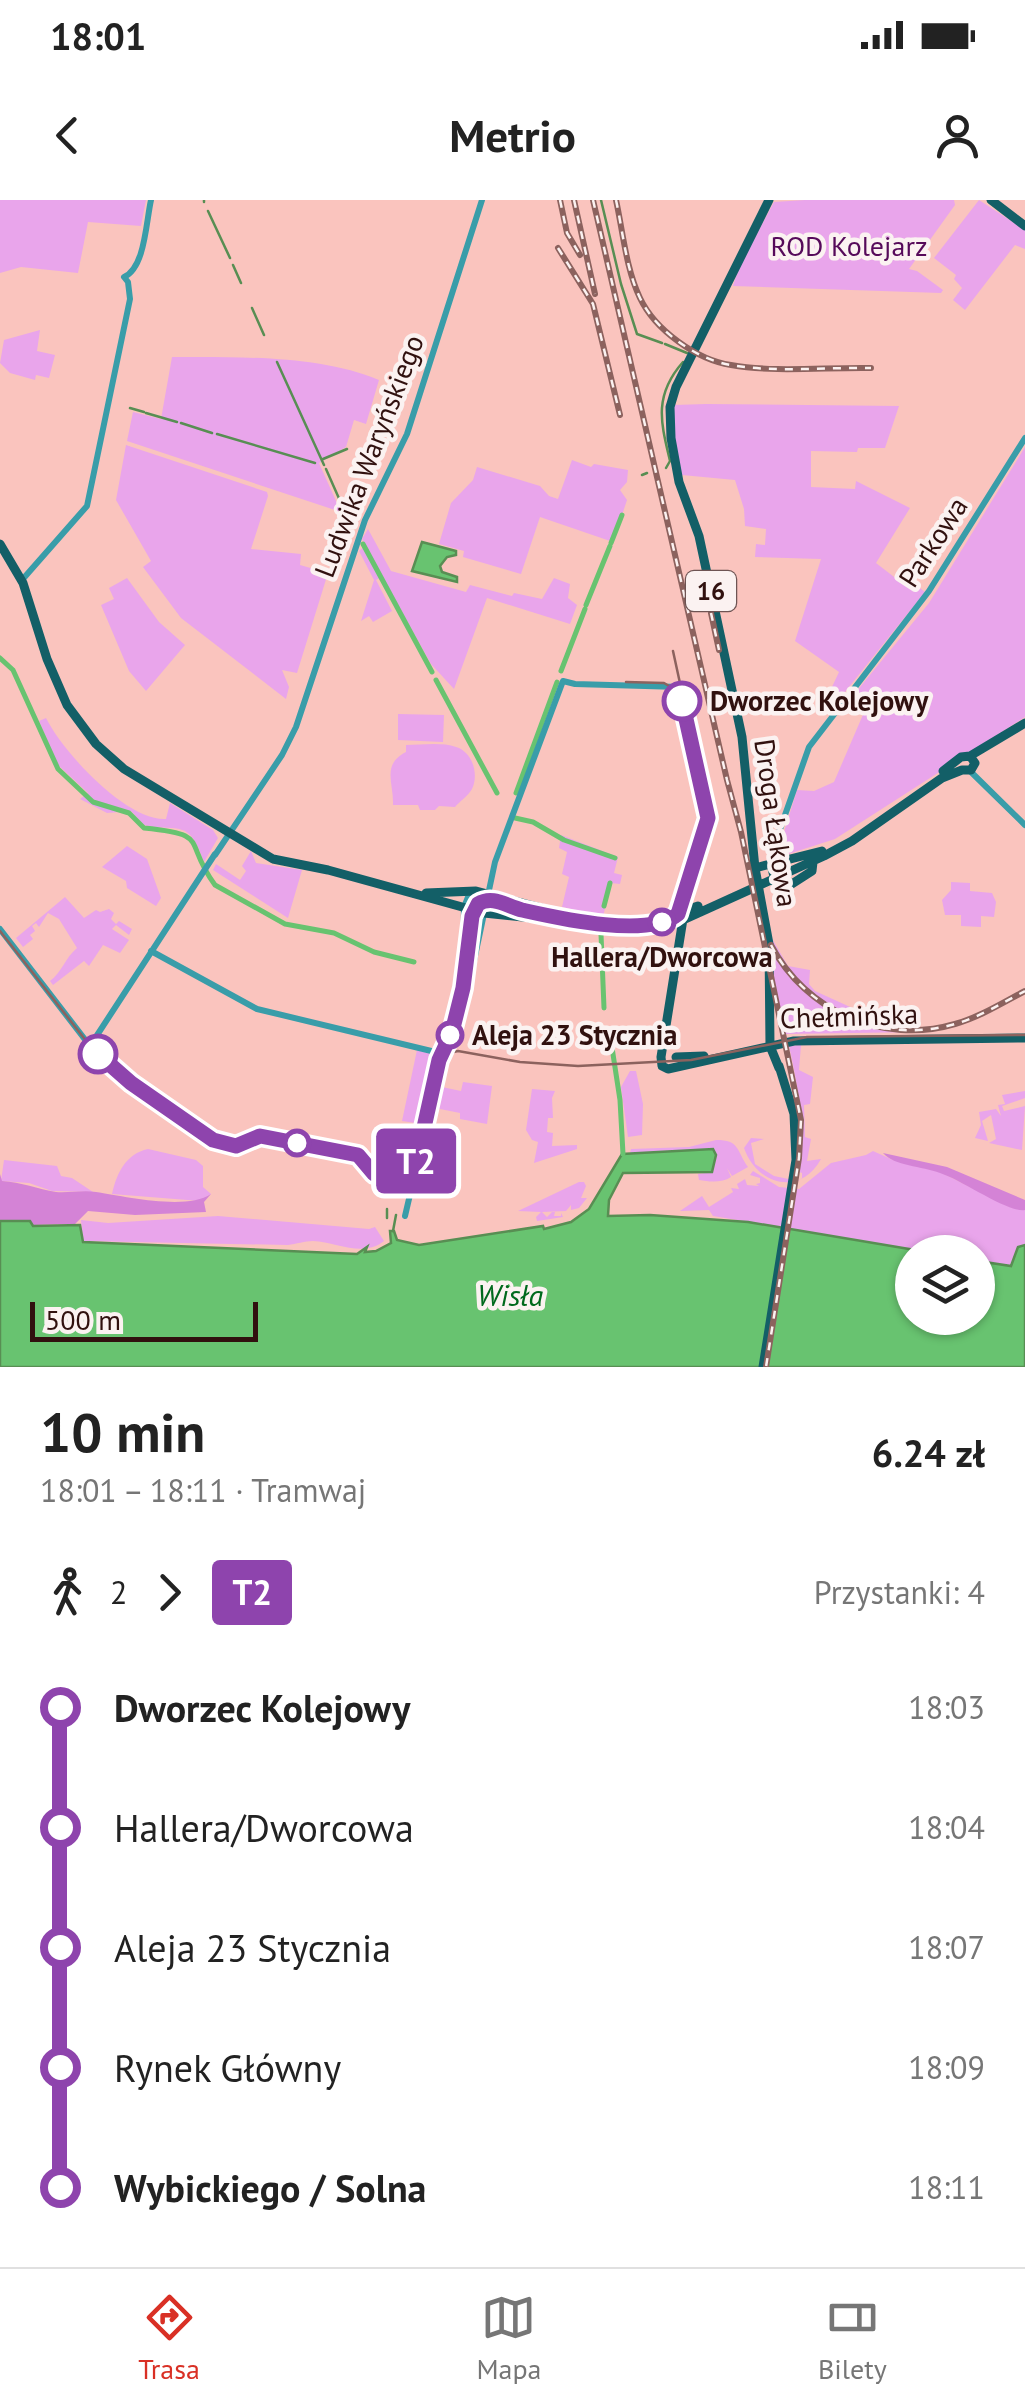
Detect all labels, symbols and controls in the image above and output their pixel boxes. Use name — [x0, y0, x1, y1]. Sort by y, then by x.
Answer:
text: 18:01 — [50, 11, 146, 60]
text: Metrio — [449, 106, 576, 164]
icon: back — [40, 108, 95, 163]
icon: person — [930, 108, 985, 163]
park label: ROD Kolejarz — [771, 227, 927, 264]
street label: Ludwika Waryńskiego — [305, 329, 432, 582]
street label: Parkowa — [890, 490, 975, 594]
road number: 16 — [686, 571, 736, 611]
marker: Dworzec Kolejowy — [663, 682, 701, 720]
place label: Dworzec Kolejowy — [710, 682, 929, 719]
street label: Droga Łąkowa — [746, 737, 807, 909]
marker: Hallera/Dworcowa — [649, 909, 675, 935]
place label: Hallera/Dworcowa — [551, 938, 773, 975]
street label: Chełmińska — [779, 995, 919, 1036]
place label: Aleja 23 Stycznia — [472, 1016, 677, 1053]
marker: Aleja 23 Stycznia — [437, 1022, 463, 1048]
unlabelled marker — [79, 1035, 117, 1073]
line badge: T2 — [371, 1128, 461, 1194]
unlabelled marker — [284, 1130, 310, 1156]
text: T2 — [396, 1138, 436, 1184]
map controls — [895, 1235, 995, 1335]
button: layers — [895, 1235, 995, 1335]
water label: Wisła — [477, 1275, 543, 1314]
scale bar — [30, 1297, 258, 1342]
text: 500 m — [45, 1301, 121, 1338]
text: 10 min — [40, 1396, 205, 1467]
text: 6.24 zł — [872, 1428, 985, 1477]
text: 18:01 – 18:11 · Tramwaj — [40, 1469, 366, 1511]
icon: walk — [40, 1565, 95, 1620]
icon: forward — [142, 1565, 197, 1620]
text: T2 — [232, 1569, 272, 1615]
text: 2 — [110, 1571, 127, 1613]
text: Przystanki: 4 — [814, 1571, 985, 1613]
text: Dworzec Kolejowy — [114, 1683, 410, 1732]
text: 18:03 — [908, 1686, 985, 1728]
text: Hallera/Dworcowa — [114, 1803, 414, 1852]
text: 18:04 — [908, 1806, 985, 1848]
text: Aleja 23 Stycznia — [114, 1923, 391, 1972]
text: 18:07 — [908, 1926, 985, 1968]
text: Rynek Główny — [114, 2043, 341, 2092]
text: 18:09 — [908, 2046, 985, 2088]
text: Wybickiego / Solna — [114, 2163, 426, 2212]
text: 18:11 — [908, 2166, 985, 2208]
tab: Trasa — [138, 2290, 200, 2387]
tab: Mapa — [476, 2290, 541, 2387]
tab: Bilety — [818, 2290, 887, 2387]

